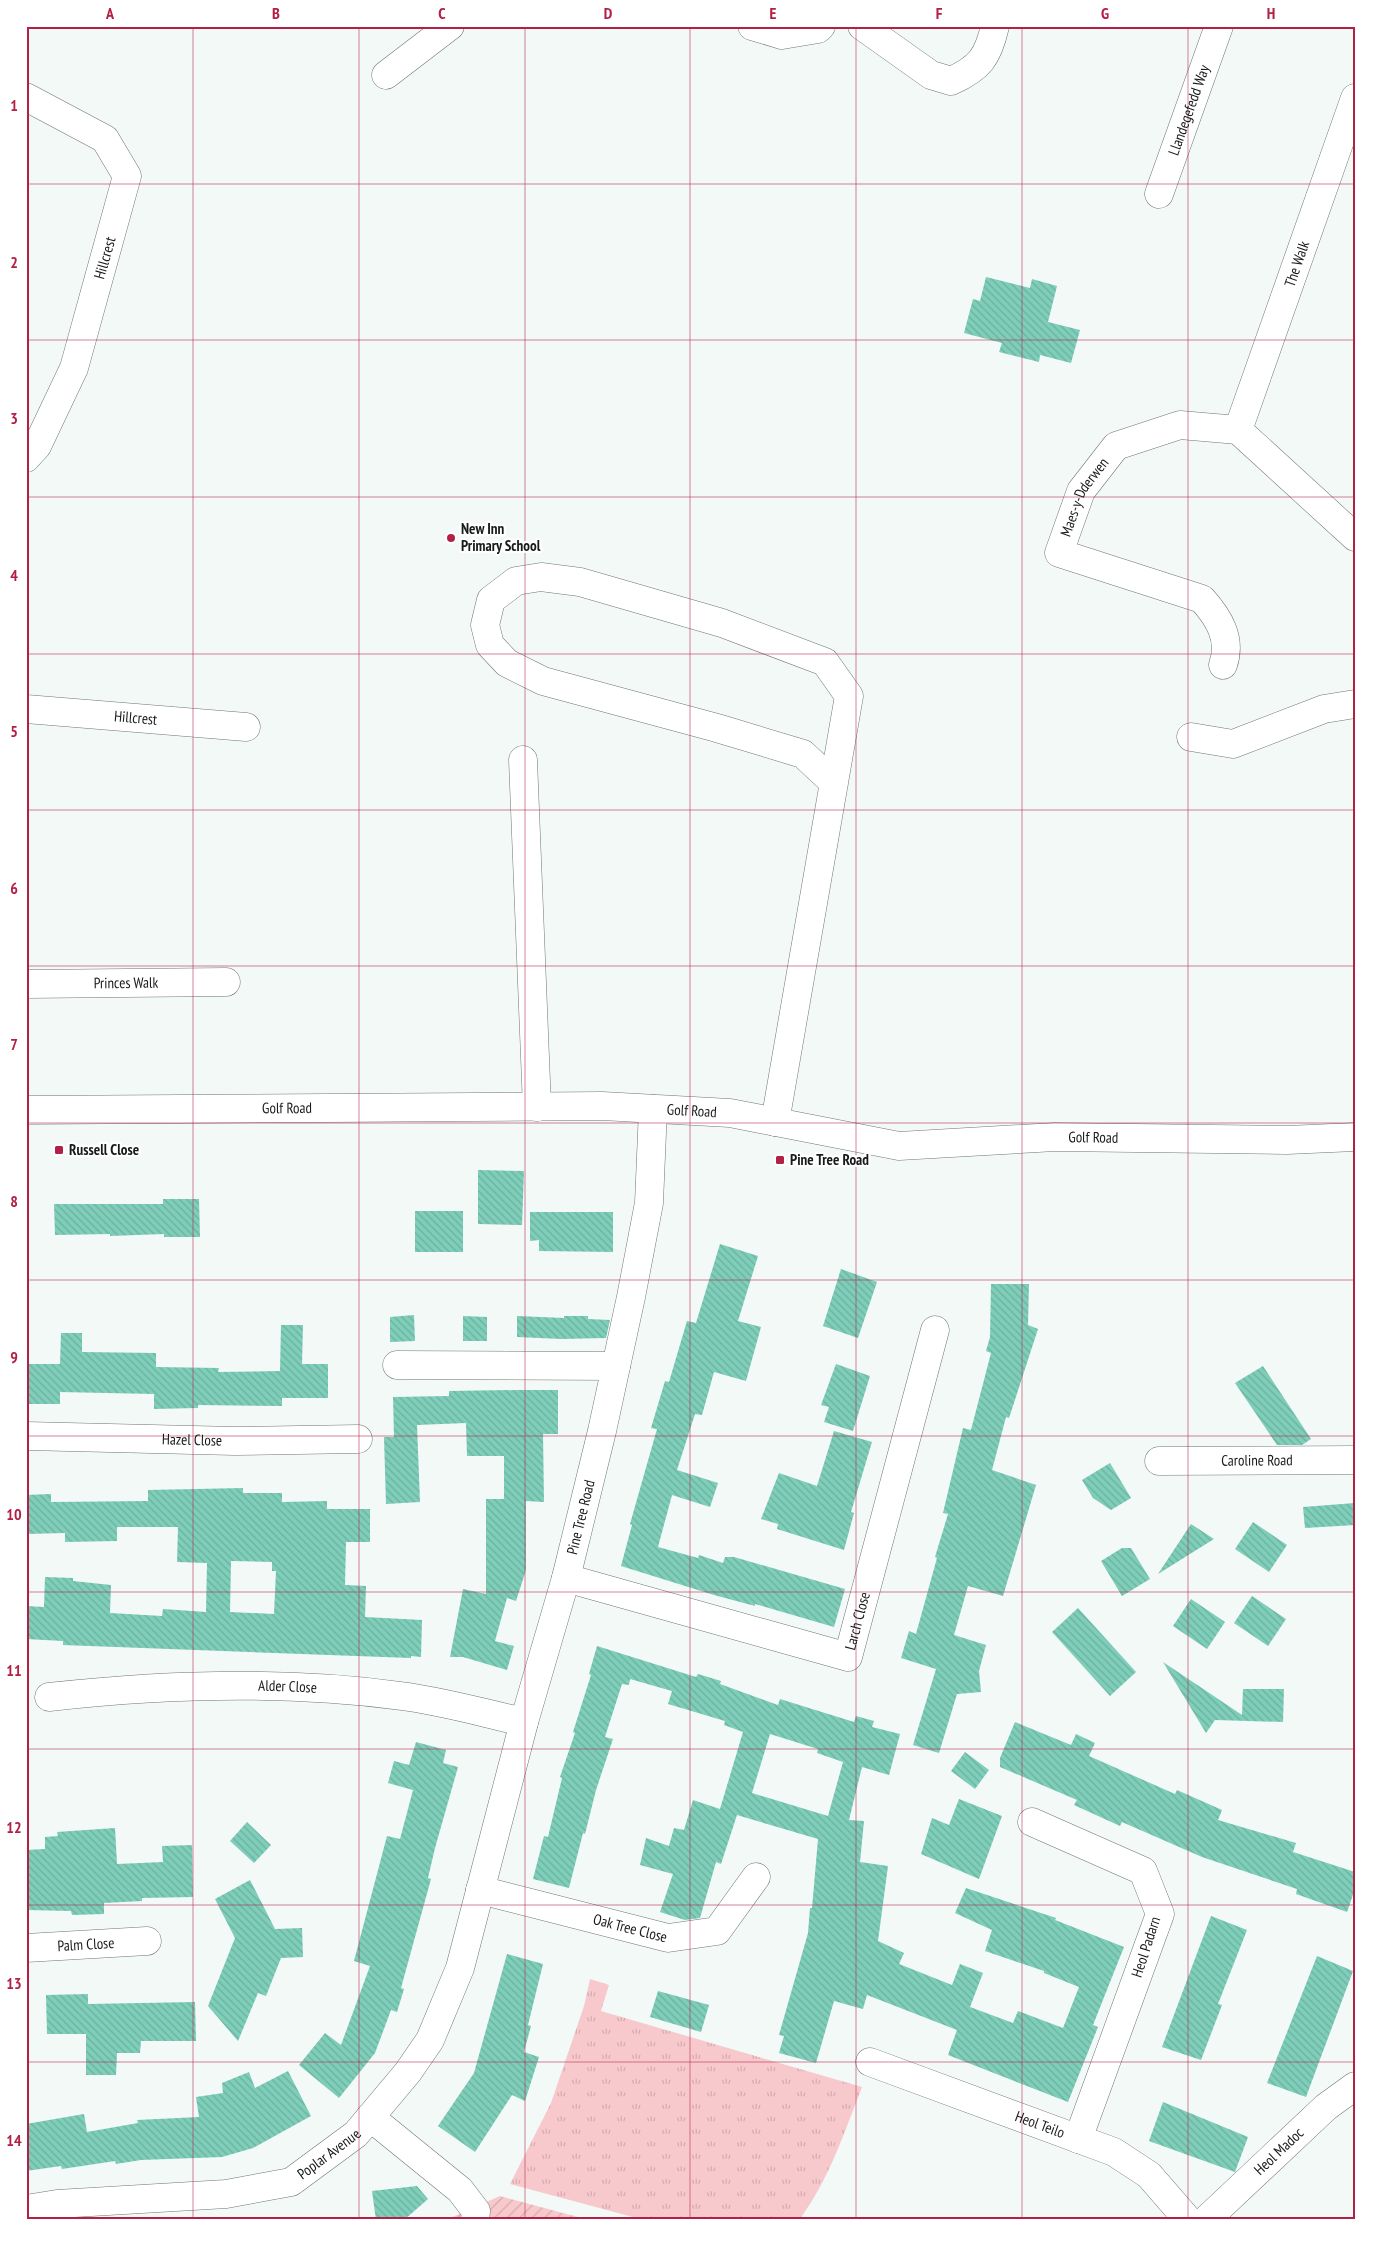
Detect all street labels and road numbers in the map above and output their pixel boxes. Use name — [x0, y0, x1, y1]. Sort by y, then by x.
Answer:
street label: Llandegefedd Way — [1164, 62, 1213, 158]
street label: Hillcrest — [89, 235, 120, 281]
street label: The Walk — [1280, 238, 1313, 289]
street label: Maes-y-Dderwen — [1056, 454, 1112, 539]
street label: Hillcrest — [113, 706, 158, 729]
street label: Princes Walk — [94, 973, 159, 992]
street label: Golf Road — [262, 1098, 312, 1117]
street label: Golf Road — [666, 1100, 717, 1121]
street label: Golf Road — [1068, 1127, 1118, 1147]
street label: Hazel Close — [162, 1429, 222, 1450]
street label: Caroline Road — [1221, 1450, 1293, 1470]
street label: Pine Tree Road — [562, 1478, 599, 1557]
street label: Larch Close — [840, 1590, 874, 1652]
street label: Alder Close — [258, 1676, 317, 1697]
street label: Oak Tree Close — [591, 1909, 669, 1946]
street label: Heol Padarn — [1127, 1914, 1164, 1980]
street label: Palm Close — [57, 1933, 115, 1955]
street label: Heol Teilo — [1013, 2106, 1067, 2142]
street label: Heol Madoc — [1250, 2123, 1308, 2179]
street label: Poplar Avenue — [293, 2125, 365, 2183]

